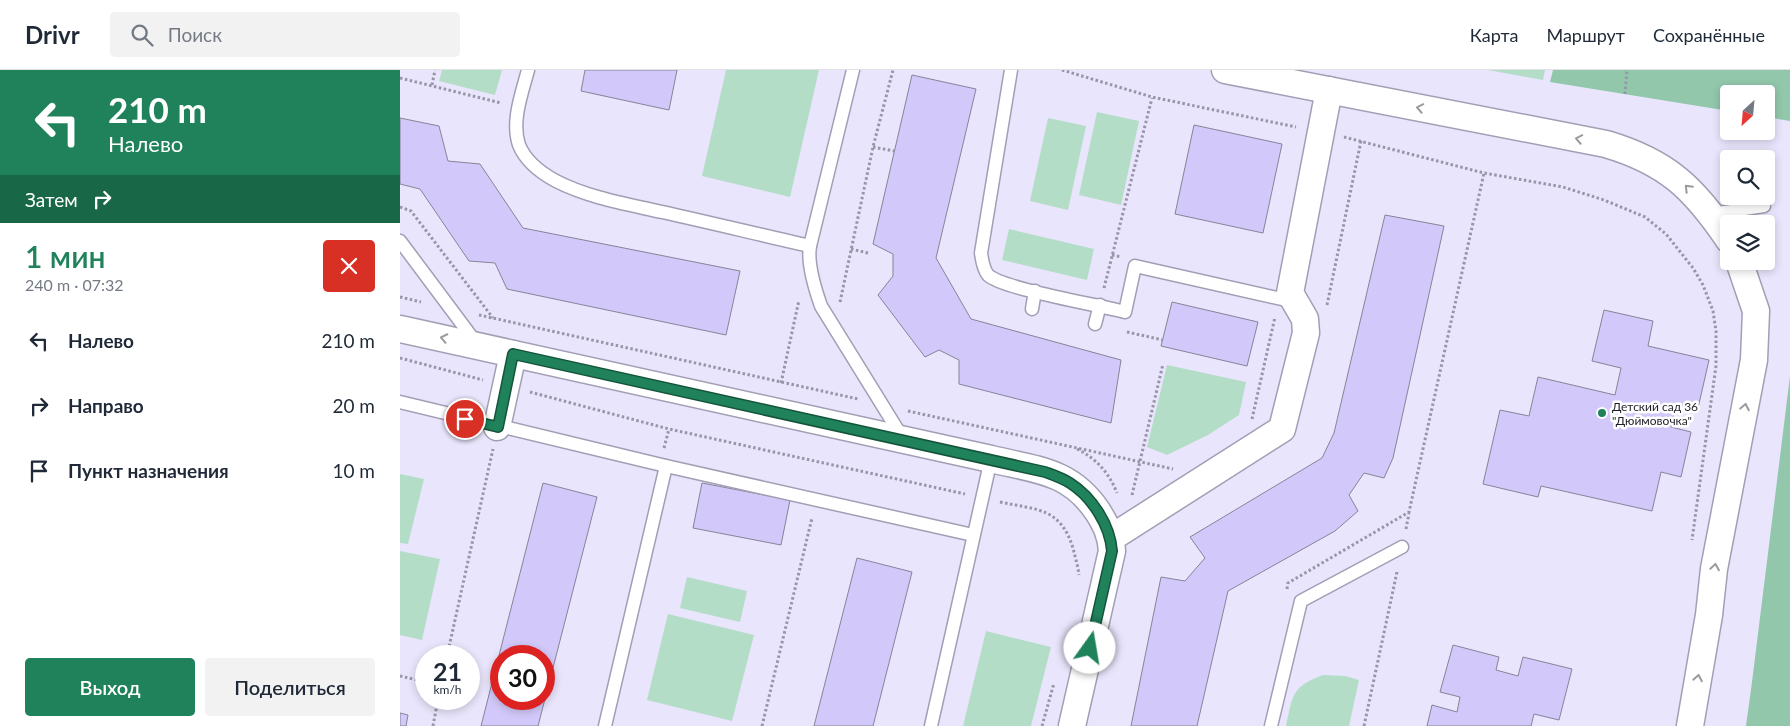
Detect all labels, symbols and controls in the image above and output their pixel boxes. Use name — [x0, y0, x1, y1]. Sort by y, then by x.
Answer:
search box — [110, 12, 460, 57]
text: Drivr — [25, 20, 80, 49]
icon: search — [128, 21, 156, 49]
text: Поиск — [168, 23, 222, 46]
text: Карта — [1470, 24, 1518, 46]
text: Маршрут — [1546, 24, 1625, 46]
text: Сохранённые — [1653, 24, 1765, 46]
north arrow — [1720, 85, 1775, 140]
map controls — [1720, 85, 1775, 270]
text: 210 m — [108, 88, 207, 130]
icon: left — [25, 90, 90, 155]
one-way arrow — [1415, 103, 1424, 113]
text: Налево — [108, 130, 183, 157]
one-way arrow — [1575, 134, 1584, 144]
button: search — [1720, 150, 1775, 205]
icon: right — [88, 185, 116, 213]
one-way arrow — [1684, 185, 1693, 194]
text: Затем — [25, 188, 78, 211]
button: layers — [1720, 215, 1775, 270]
text: 1 мин — [25, 238, 106, 274]
button: close — [323, 240, 375, 292]
text: 240 m · 07:32 — [25, 275, 124, 294]
icon: left — [25, 327, 53, 355]
text: Налево — [68, 329, 134, 352]
text: 210 m — [321, 329, 375, 352]
one-way arrow — [439, 333, 448, 344]
icon: right — [25, 392, 53, 420]
text: Направо — [68, 394, 144, 417]
text: 20 m — [332, 394, 375, 417]
pin — [444, 398, 486, 440]
place label: Детский сад 36 "Дюймовочка" — [1612, 399, 1698, 428]
one-way arrow — [1739, 403, 1749, 411]
icon: arrive — [451, 405, 479, 433]
marker: Детский сад 36 "Дюймовочка" — [1596, 407, 1608, 419]
icon: arrive — [25, 457, 53, 485]
text: Пункт назначения — [68, 459, 229, 482]
text: 10 m — [332, 459, 375, 482]
one-way arrow — [1709, 562, 1720, 570]
position arrow — [1063, 621, 1115, 673]
speed limit sign: 30 — [490, 645, 555, 710]
text: 21 — [433, 656, 462, 686]
button: Выход — [25, 658, 195, 716]
button: Поделиться — [205, 658, 375, 716]
one-way arrow — [1693, 674, 1703, 682]
text: km/h — [433, 682, 462, 697]

